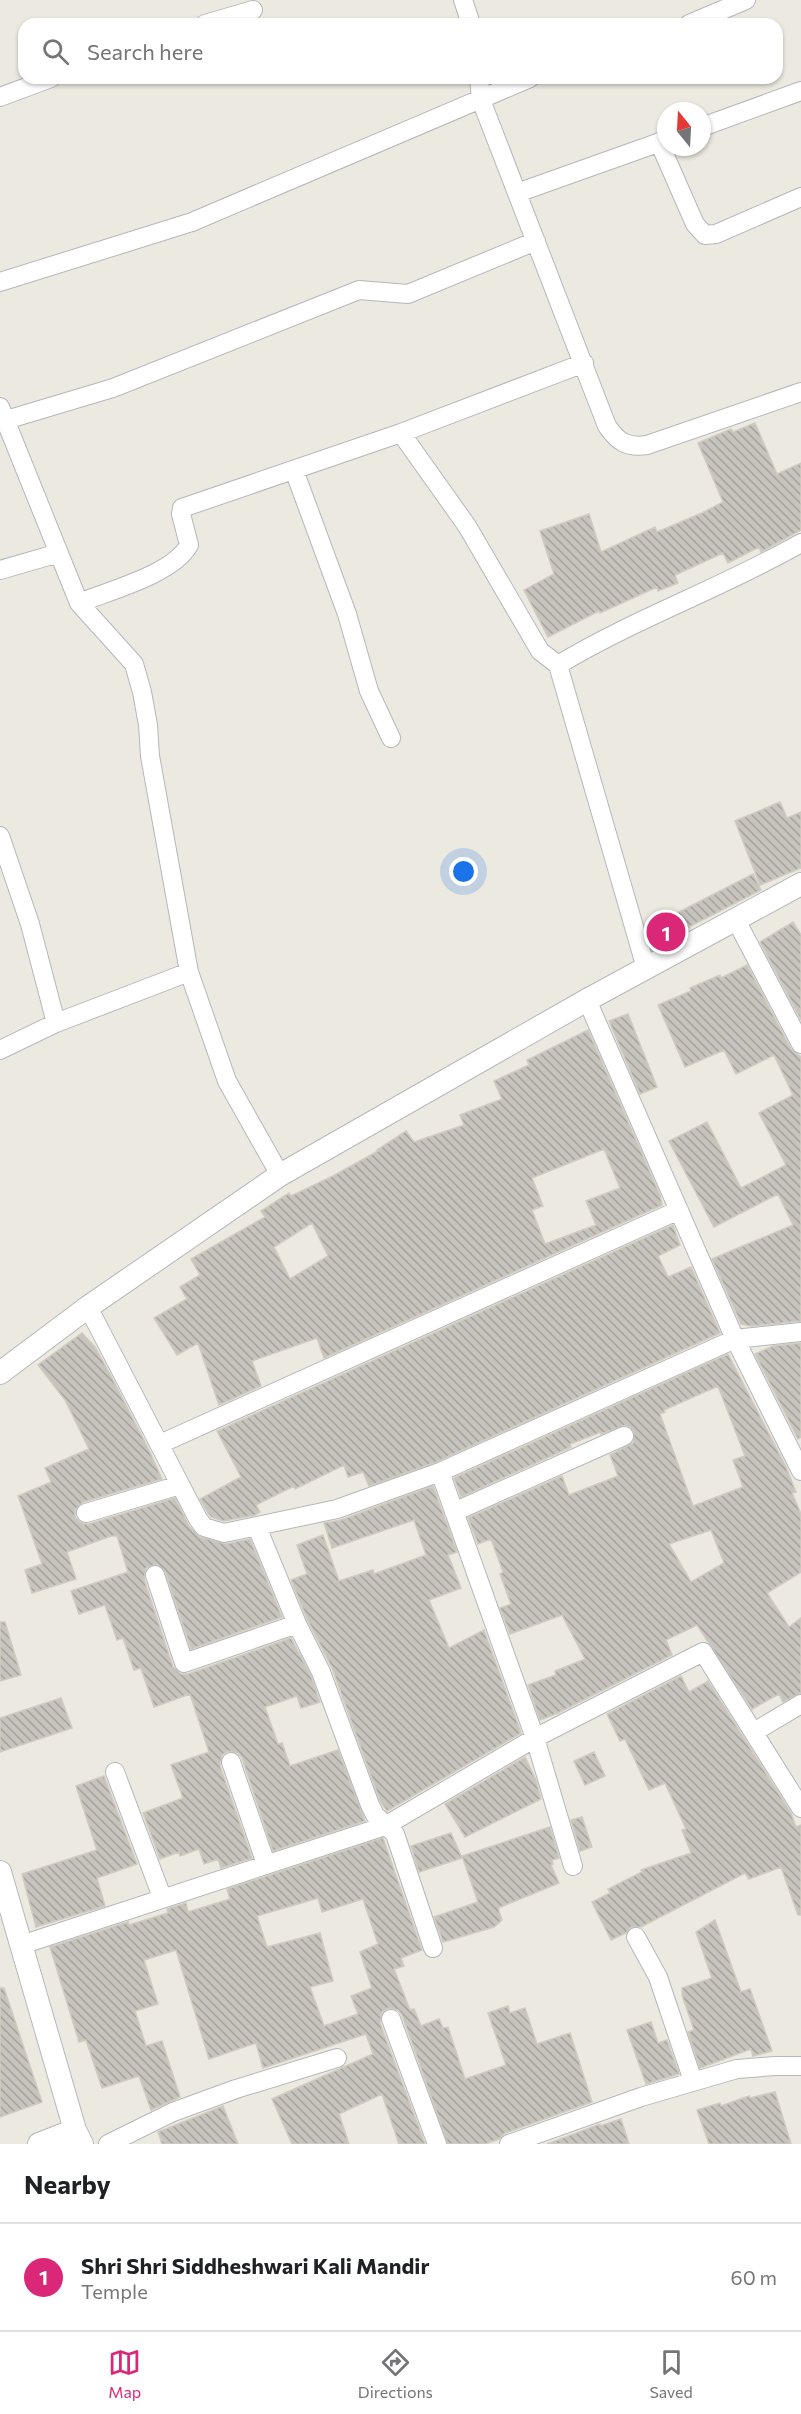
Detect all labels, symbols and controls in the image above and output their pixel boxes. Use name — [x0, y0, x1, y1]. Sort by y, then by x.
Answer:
search box — [18, 18, 783, 84]
icon: search — [39, 35, 72, 68]
text: Search here — [87, 38, 203, 65]
north arrow — [657, 102, 711, 156]
your location — [449, 857, 478, 886]
pin: 1 — [646, 910, 686, 954]
text: Nearby — [24, 2168, 111, 2199]
text: Shri Shri Siddheshwari Kali Mandir — [81, 2252, 429, 2279]
text: 1 — [39, 2265, 48, 2289]
text: 60 m — [731, 2265, 777, 2289]
text: Temple — [81, 2279, 148, 2303]
tab: Map — [108, 2346, 141, 2401]
tab: Directions — [358, 2346, 433, 2401]
tab: Saved — [649, 2346, 693, 2401]

